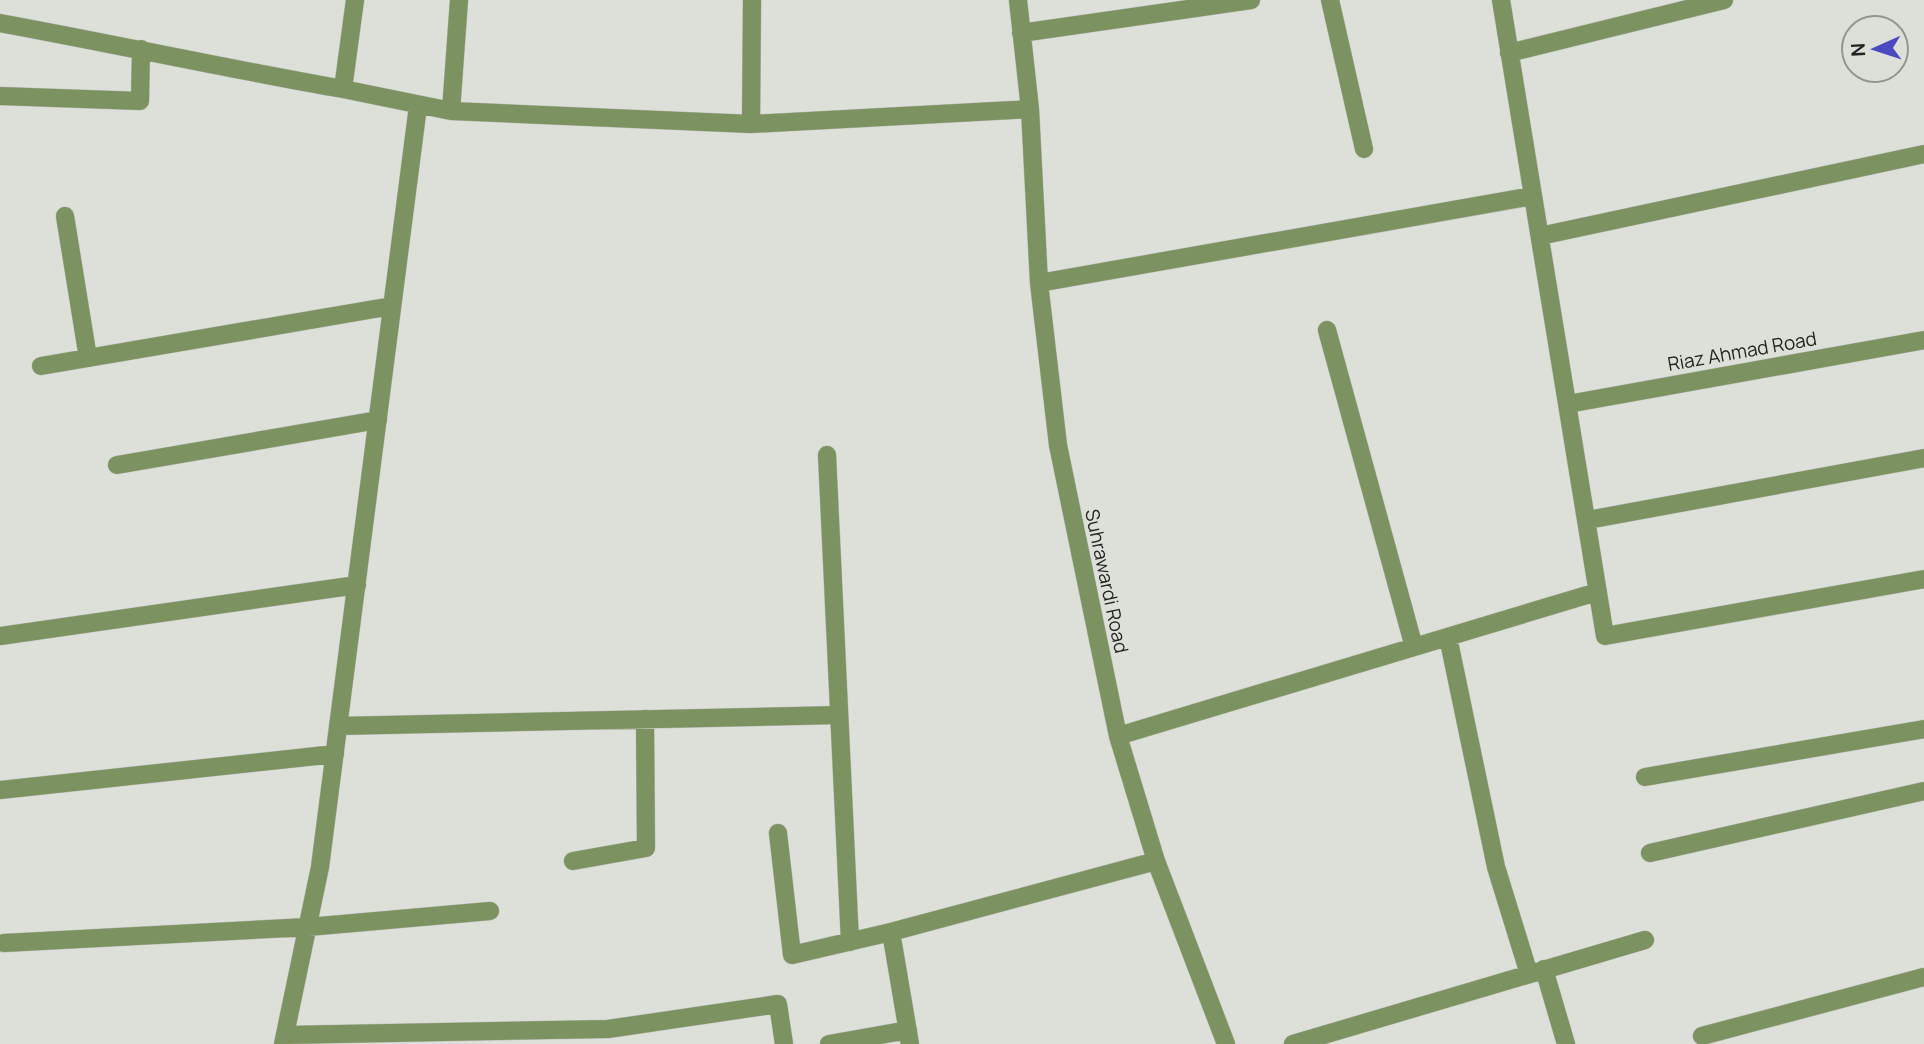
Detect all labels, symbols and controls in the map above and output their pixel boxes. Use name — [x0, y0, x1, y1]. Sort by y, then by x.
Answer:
north arrow — [1840, 14, 1910, 84]
text: N — [1845, 42, 1871, 57]
street label: Riaz Ahmad Road — [1665, 325, 1819, 377]
street label: Suhrawardi Road — [1079, 507, 1135, 655]

